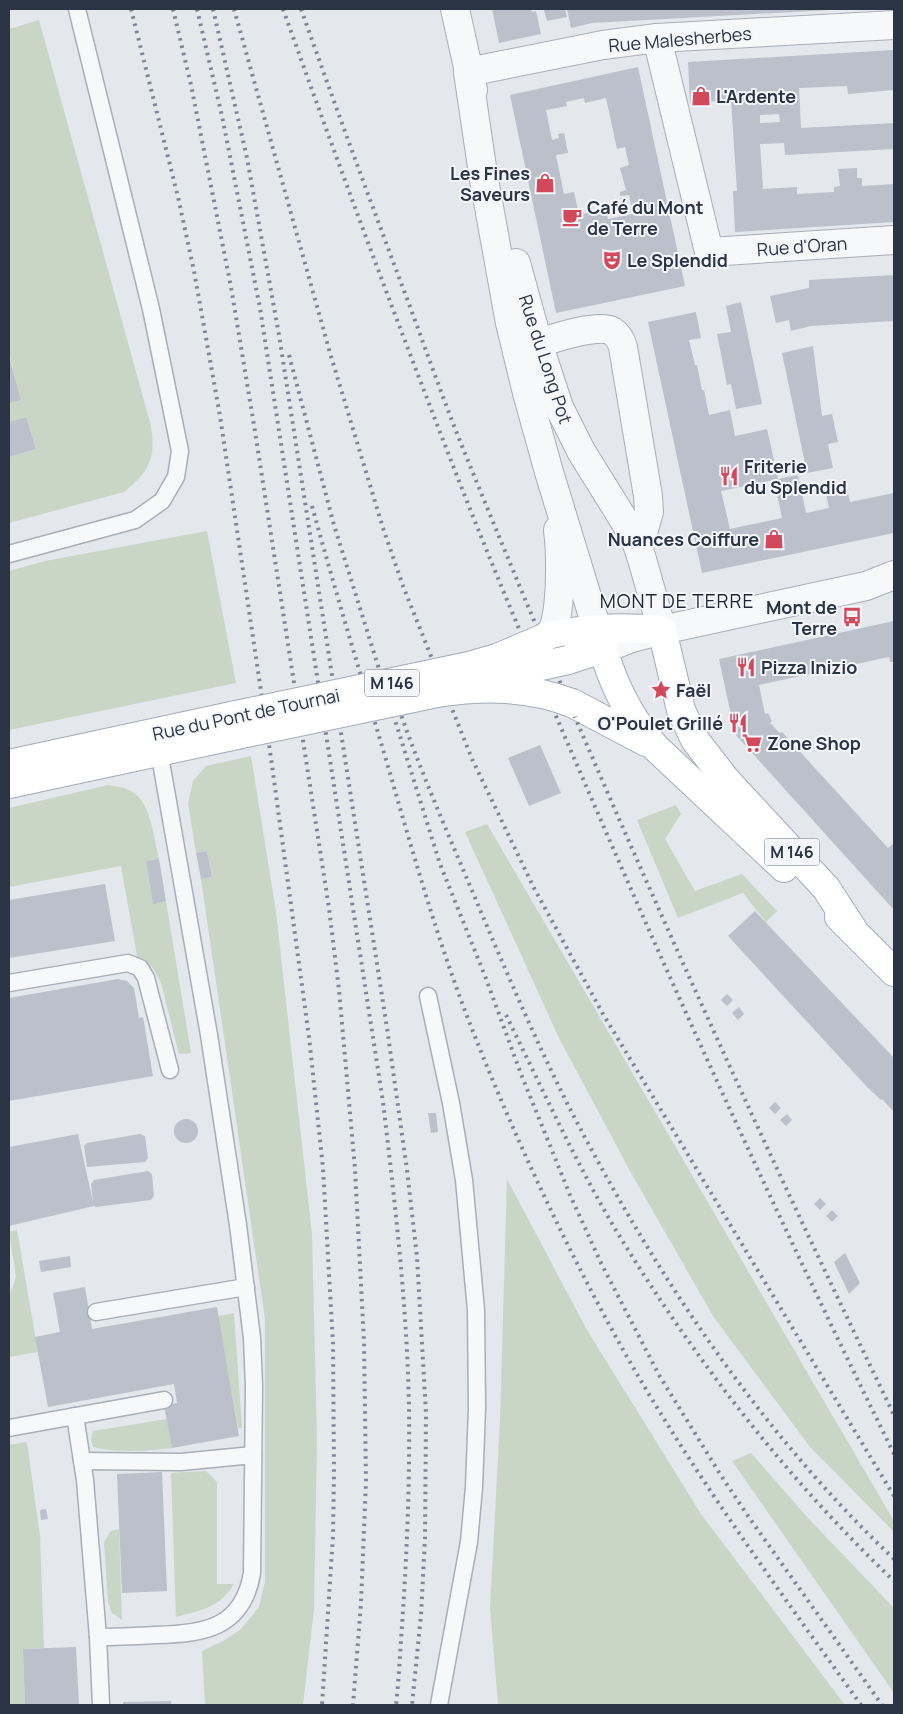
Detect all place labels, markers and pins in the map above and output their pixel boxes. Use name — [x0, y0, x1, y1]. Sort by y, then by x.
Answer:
place label: L'Ardente — [716, 84, 796, 108]
shop icon: L'Ardente — [690, 85, 712, 107]
place label: Les Fines Saveurs — [450, 161, 530, 206]
shop icon: Les Fines Saveurs — [534, 172, 556, 194]
place label: Café du Mont de Terre — [587, 195, 703, 240]
cafe icon: Café du Mont de Terre — [561, 206, 583, 228]
place label: Le Splendid — [627, 248, 728, 272]
theatre icon: Le Splendid — [601, 249, 623, 271]
place label: Friterie du Splendid — [744, 454, 847, 499]
restaurant icon: Friterie du Splendid — [718, 465, 740, 487]
place label: Nuances Coiffure — [608, 527, 759, 551]
shop icon: Nuances Coiffure — [763, 528, 785, 550]
place label: Mont de Terre — [766, 595, 837, 640]
bus stop icon: Mont de Terre — [841, 606, 863, 628]
place label: Pizza Inizio — [761, 655, 857, 679]
restaurant icon: Pizza Inizio — [735, 656, 757, 678]
place label: Faël — [676, 678, 711, 702]
place icon: Faël — [650, 679, 672, 701]
place label: O'Poulet Grillé — [597, 711, 723, 735]
restaurant icon: O'Poulet Grillé — [727, 712, 749, 734]
place label: Zone Shop — [767, 731, 861, 755]
supermarket icon: Zone Shop — [741, 732, 763, 754]

